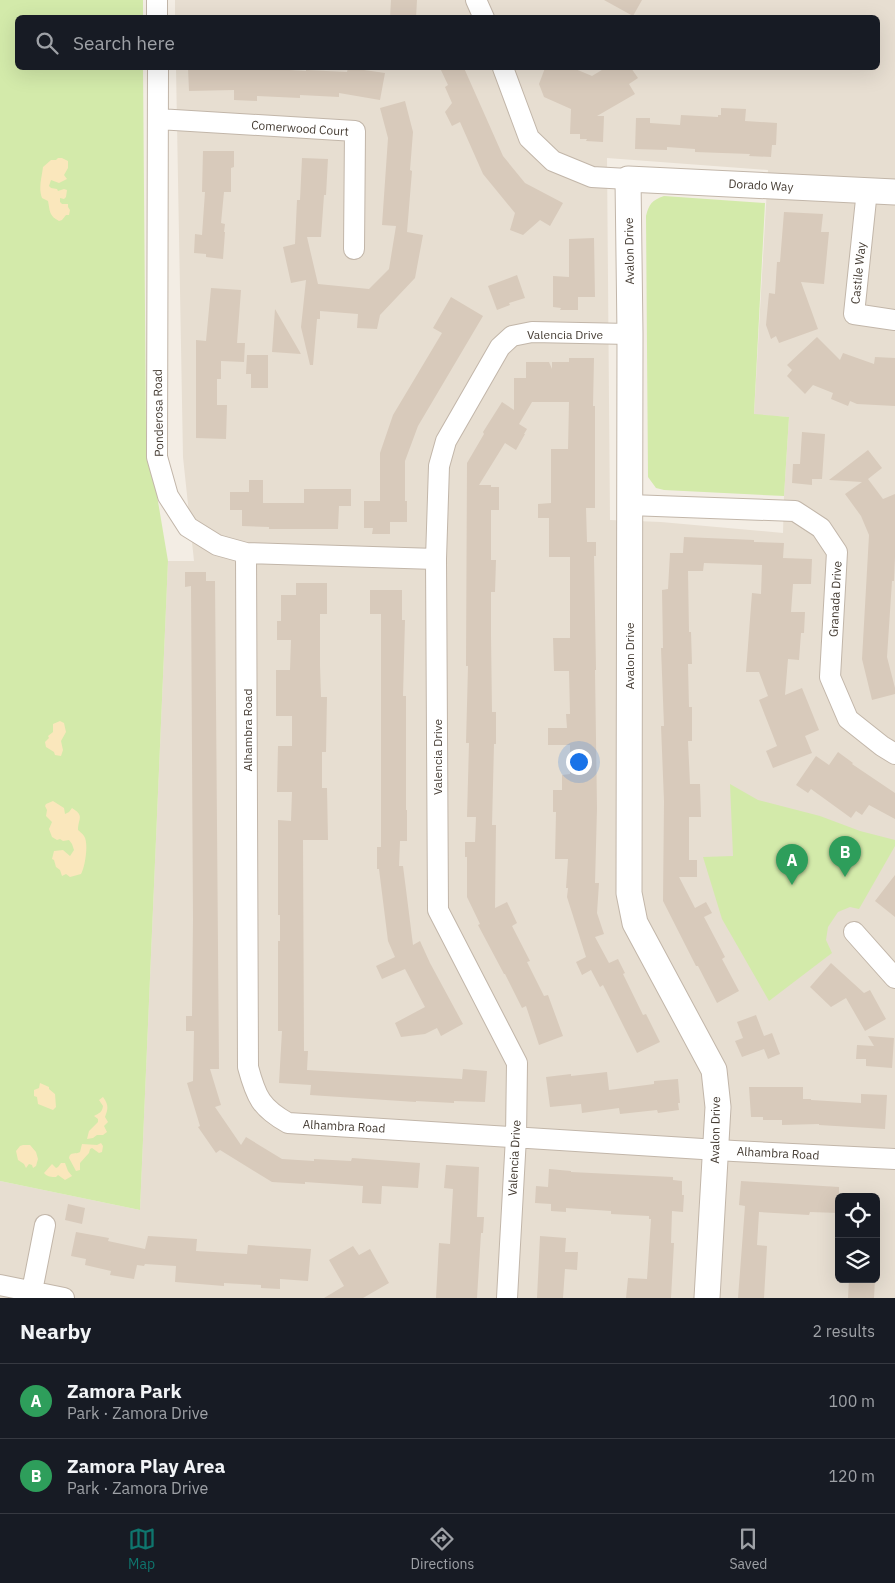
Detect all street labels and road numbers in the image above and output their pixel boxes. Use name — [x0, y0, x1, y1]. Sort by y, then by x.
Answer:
street label: Comerwood Court — [251, 117, 349, 139]
street label: Dorado Way — [728, 176, 794, 194]
street label: Avalon Drive — [621, 217, 637, 285]
street label: Castile Way — [847, 241, 869, 305]
street label: Valencia Drive — [527, 327, 603, 342]
street label: Ponderosa Road — [150, 369, 166, 457]
street label: Granada Drive — [826, 560, 845, 638]
street label: Avalon Drive — [622, 622, 637, 690]
street label: Alhambra Road — [240, 689, 255, 771]
street label: Valencia Drive — [430, 719, 445, 795]
street label: Avalon Drive — [707, 1096, 723, 1164]
street label: Alhambra Road — [302, 1116, 386, 1136]
street label: Valencia Drive — [505, 1119, 524, 1196]
street label: Alhambra Road — [736, 1143, 820, 1163]

